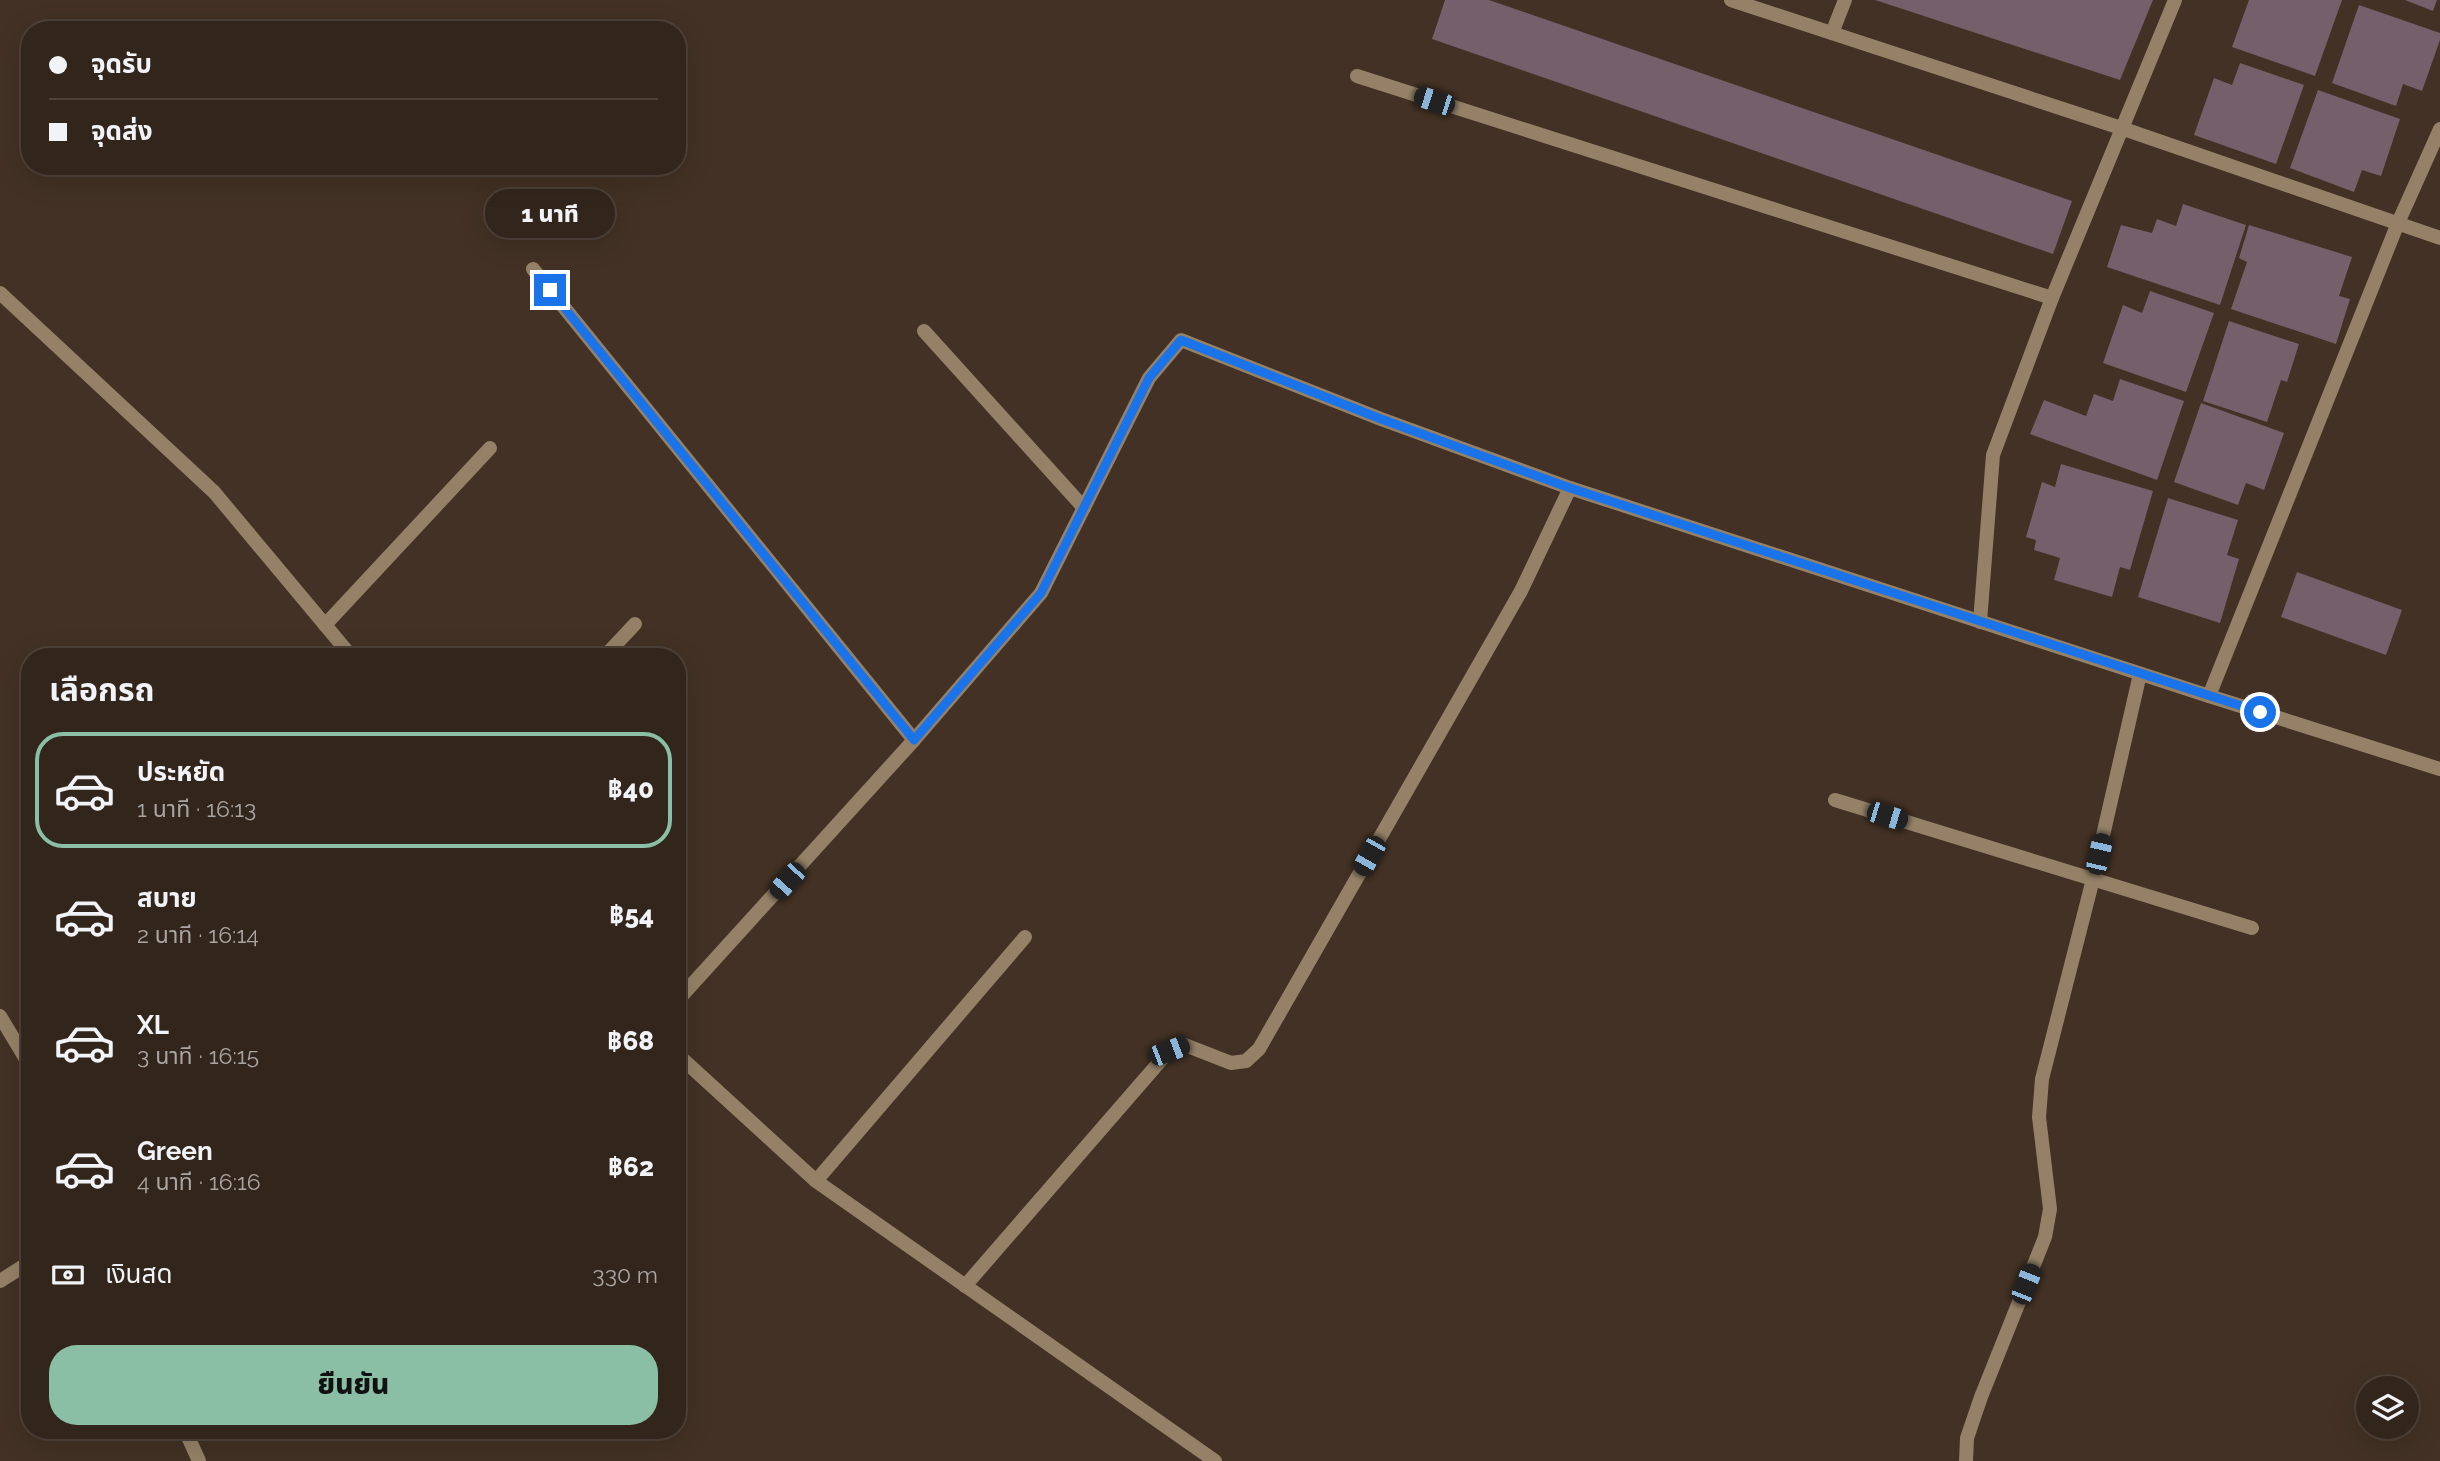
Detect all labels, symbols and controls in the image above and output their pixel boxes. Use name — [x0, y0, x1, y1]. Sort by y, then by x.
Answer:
text: จุดรับ — [91, 49, 152, 79]
car — [1411, 85, 1458, 117]
text: จุดส่ง — [91, 116, 153, 146]
callout: 1 นาที — [485, 188, 615, 238]
text: 1 นาที — [521, 200, 579, 227]
route end — [534, 274, 566, 306]
text: เลือกรถ — [49, 671, 154, 708]
route start — [2244, 696, 2276, 728]
text: ประหยัด — [137, 757, 225, 787]
icon: car — [53, 759, 116, 822]
text: ฿40 — [608, 774, 654, 804]
text: 1 นาที · 16:13 — [137, 795, 256, 822]
car — [1864, 800, 1911, 832]
car — [2085, 831, 2114, 877]
car — [1350, 833, 1389, 879]
car — [766, 858, 809, 904]
text: สบาย — [137, 883, 197, 913]
icon: car — [53, 885, 116, 948]
text: ฿54 — [609, 900, 654, 930]
text: 2 นาที · 16:14 — [137, 921, 259, 948]
text: XL — [137, 1010, 169, 1040]
icon: car — [53, 1011, 116, 1074]
text: ฿68 — [607, 1026, 654, 1056]
car — [1146, 1034, 1193, 1068]
text: 3 นาที · 16:15 — [137, 1042, 259, 1069]
text: Green — [137, 1136, 213, 1166]
icon: car — [53, 1137, 116, 1200]
text: ฿62 — [608, 1152, 654, 1182]
text: 4 นาที · 16:16 — [137, 1168, 261, 1195]
icon: cash — [49, 1256, 87, 1294]
text: เงินสด — [105, 1259, 172, 1289]
text: 330 m — [592, 1261, 658, 1288]
car — [2009, 1261, 2044, 1307]
button: ยืนยัน — [49, 1345, 658, 1425]
map controls — [2356, 1376, 2419, 1439]
button: layers — [2356, 1376, 2419, 1439]

